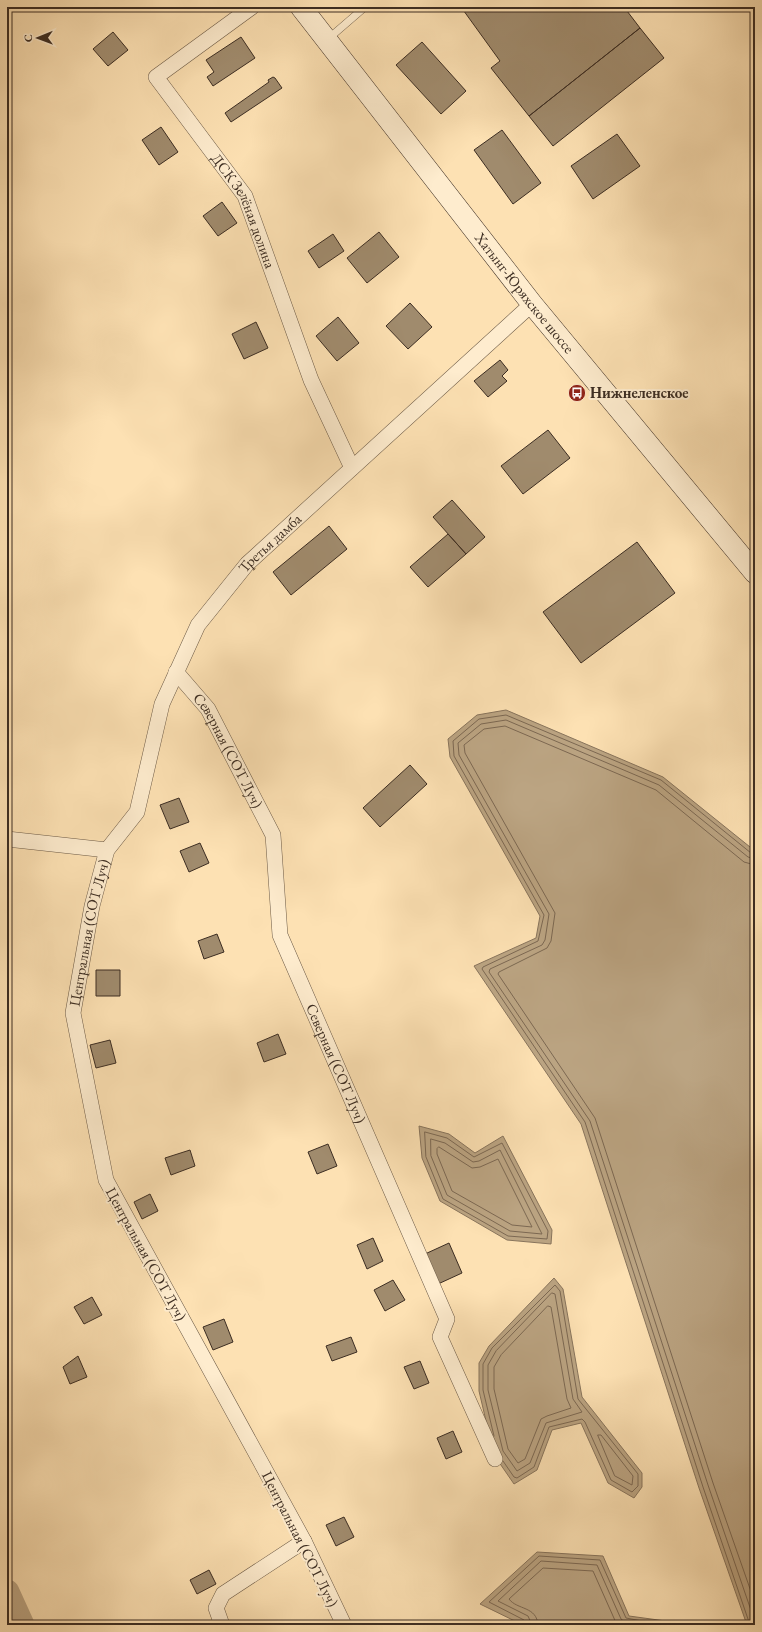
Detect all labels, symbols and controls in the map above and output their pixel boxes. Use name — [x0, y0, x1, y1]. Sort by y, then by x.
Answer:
north arrow — [18, 18, 58, 58]
text: С — [21, 34, 35, 42]
street label: ДСК Зелёная долина — [207, 149, 280, 271]
street label: Хатынг-Юряхское шоссе — [470, 228, 579, 357]
bus stop icon: Нижнеленское — [567, 383, 587, 403]
place label: Нижнеленское — [590, 383, 689, 402]
street label: Третья дамба — [234, 509, 305, 576]
street label: Северная (СОТ Луч) — [189, 689, 268, 811]
street label: Центральная (СОТ Луч) — [64, 856, 113, 1008]
street label: Северная (СОТ Луч) — [302, 1001, 371, 1126]
street label: Центральная (СОТ Луч) — [102, 1184, 191, 1324]
street label: Центральная (СОТ Луч) — [258, 1468, 343, 1610]

